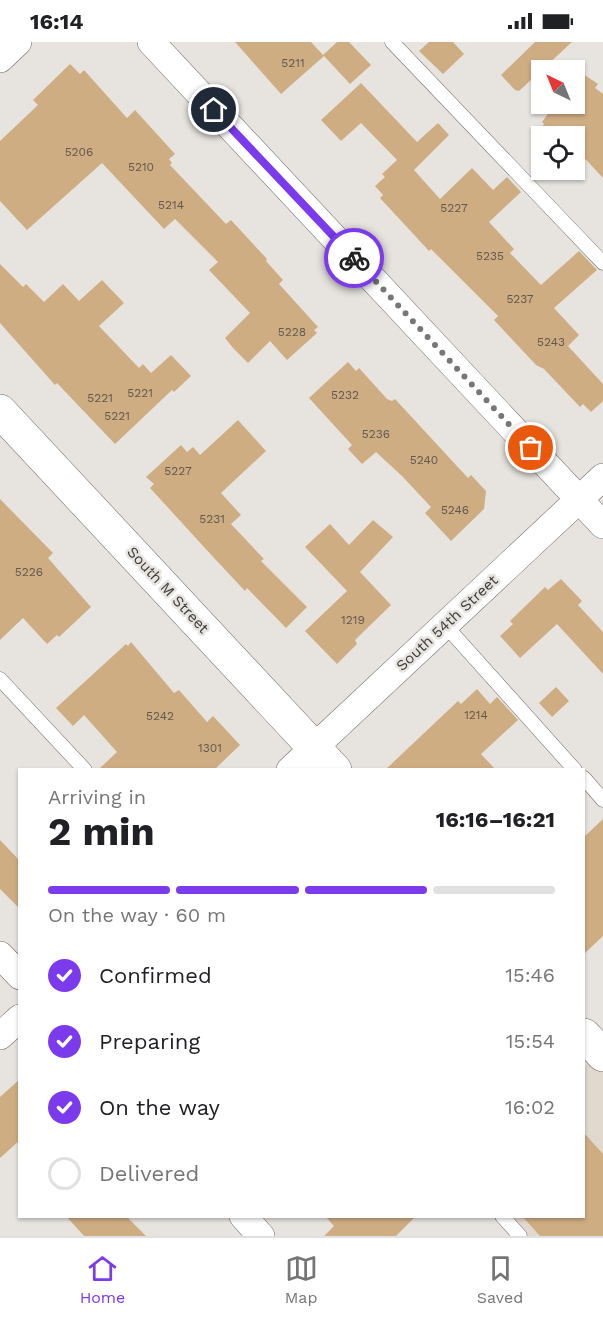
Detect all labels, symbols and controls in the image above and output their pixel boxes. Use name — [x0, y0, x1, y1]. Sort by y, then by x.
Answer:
text: 16:14 — [30, 9, 83, 34]
house number: 5211 — [281, 56, 305, 70]
north arrow — [531, 60, 585, 114]
map controls — [531, 60, 585, 180]
pin — [188, 84, 239, 135]
icon: home — [197, 93, 230, 126]
button: locate — [531, 126, 585, 180]
house number: 5206 — [65, 145, 93, 159]
house number: 5210 — [128, 160, 154, 174]
house number: 5214 — [158, 198, 184, 212]
house number: 5227 — [440, 201, 468, 215]
courier — [324, 228, 384, 288]
icon: bike — [338, 242, 371, 275]
house number: 5235 — [476, 249, 504, 263]
house number: 5237 — [506, 292, 534, 306]
house number: 5228 — [278, 325, 306, 339]
house number: 5243 — [537, 335, 565, 349]
house number: 5221 — [127, 386, 153, 400]
house number: 5232 — [331, 388, 359, 402]
house number: 5221 — [87, 391, 113, 405]
house number: 5221 — [104, 409, 130, 423]
pin — [505, 422, 556, 473]
house number: 5236 — [362, 427, 390, 441]
icon: bag — [514, 431, 547, 464]
house number: 5240 — [410, 453, 438, 467]
house number: 5227 — [164, 464, 192, 478]
house number: 5246 — [441, 503, 469, 517]
house number: 5231 — [199, 512, 225, 526]
street label: South M Street — [123, 543, 213, 637]
house number: 5226 — [15, 565, 43, 579]
street label: South 54th Street — [392, 571, 502, 675]
house number: 1219 — [341, 613, 365, 627]
house number: 1214 — [464, 708, 488, 722]
house number: 5242 — [146, 709, 174, 723]
house number: 1301 — [198, 741, 222, 755]
text: Arriving in — [48, 785, 146, 809]
text: 16:16–16:21 — [436, 807, 555, 832]
text: 2 min — [48, 809, 155, 854]
text: On the way · 60 m — [48, 903, 226, 927]
icon: check — [48, 959, 81, 992]
text: Confirmed — [99, 963, 212, 988]
text: 15:46 — [505, 963, 555, 987]
icon: check — [48, 1025, 81, 1058]
text: Preparing — [99, 1029, 200, 1054]
text: 15:54 — [506, 1029, 555, 1053]
icon: check — [48, 1091, 81, 1124]
text: On the way — [99, 1095, 220, 1120]
text: 16:02 — [505, 1095, 555, 1119]
text: Delivered — [99, 1161, 199, 1186]
tab: Home — [80, 1252, 125, 1307]
tab: Map — [285, 1252, 318, 1307]
tab: Saved — [477, 1252, 523, 1307]

